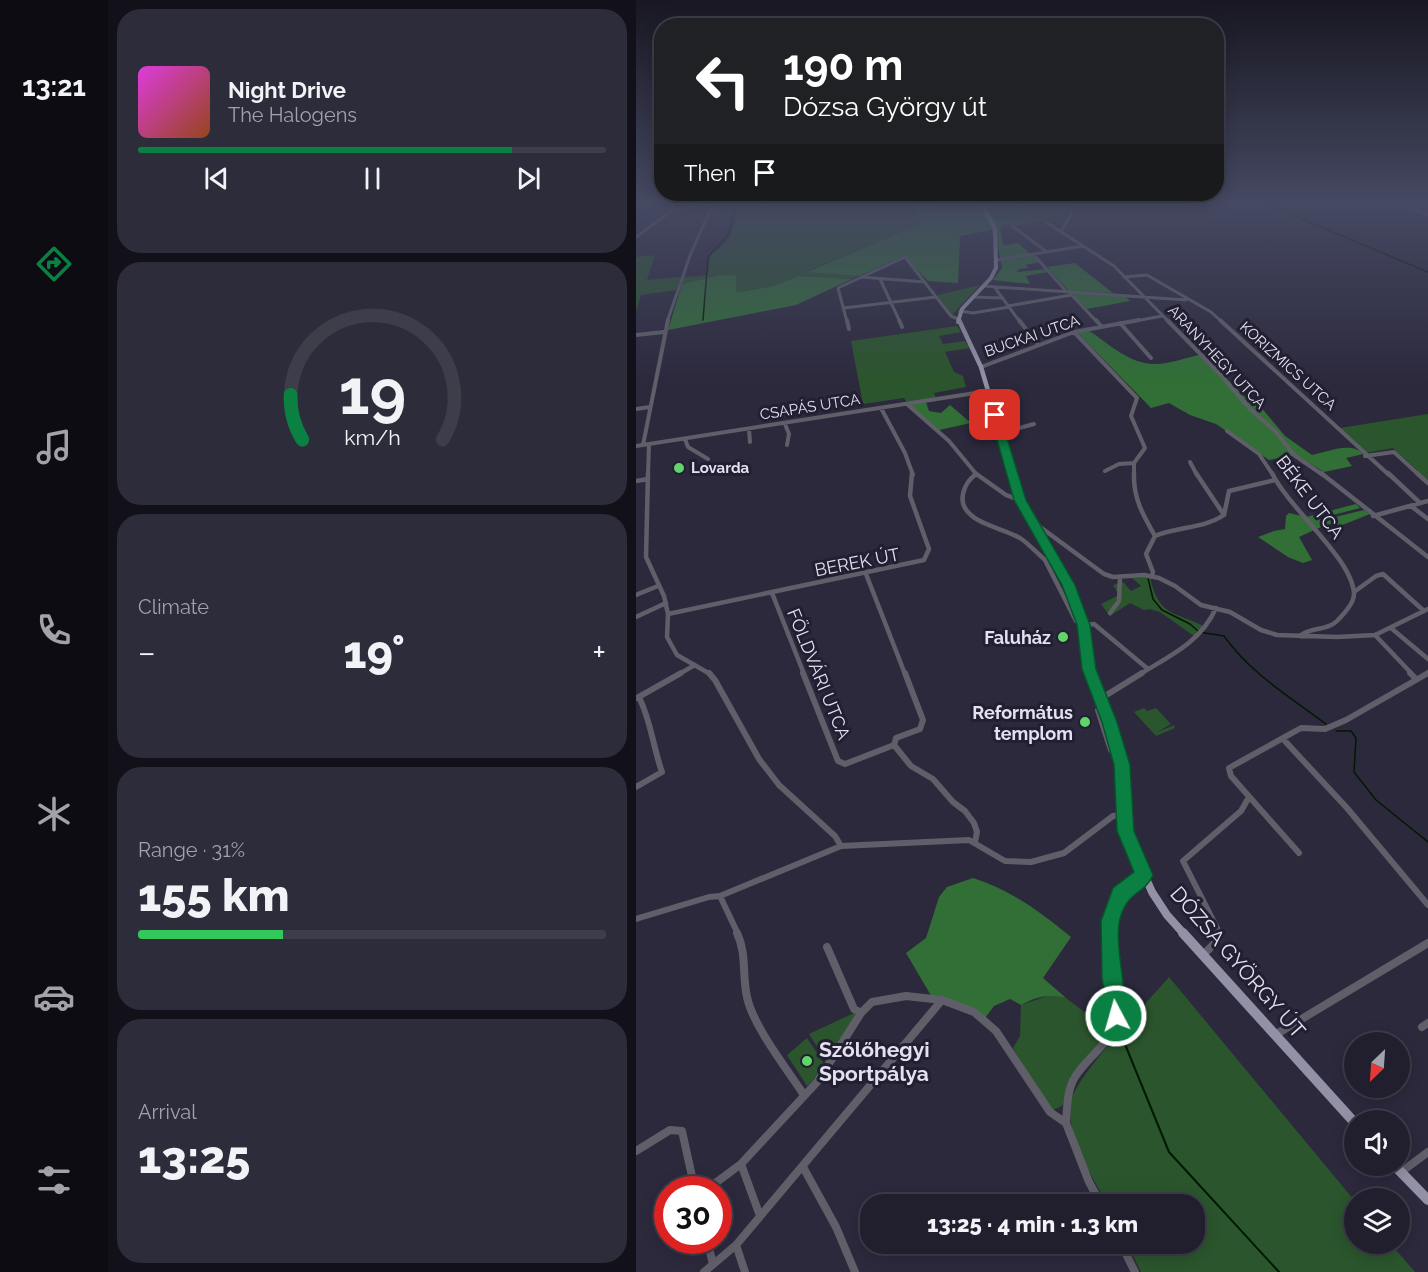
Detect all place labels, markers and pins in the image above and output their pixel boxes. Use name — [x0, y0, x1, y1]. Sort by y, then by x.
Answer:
pin — [969, 389, 1020, 440]
place label: Lovarda — [691, 459, 750, 477]
marker: Lovarda — [672, 461, 686, 475]
place label: Faluház — [984, 627, 1051, 648]
marker: Faluház — [1056, 630, 1070, 644]
place label: Református templom — [972, 702, 1073, 744]
marker: Református templom — [1078, 715, 1092, 729]
place label: Szőlőhegyi Sportpálya — [819, 1037, 930, 1086]
marker: Szőlőhegyi Sportpálya — [800, 1054, 814, 1068]

